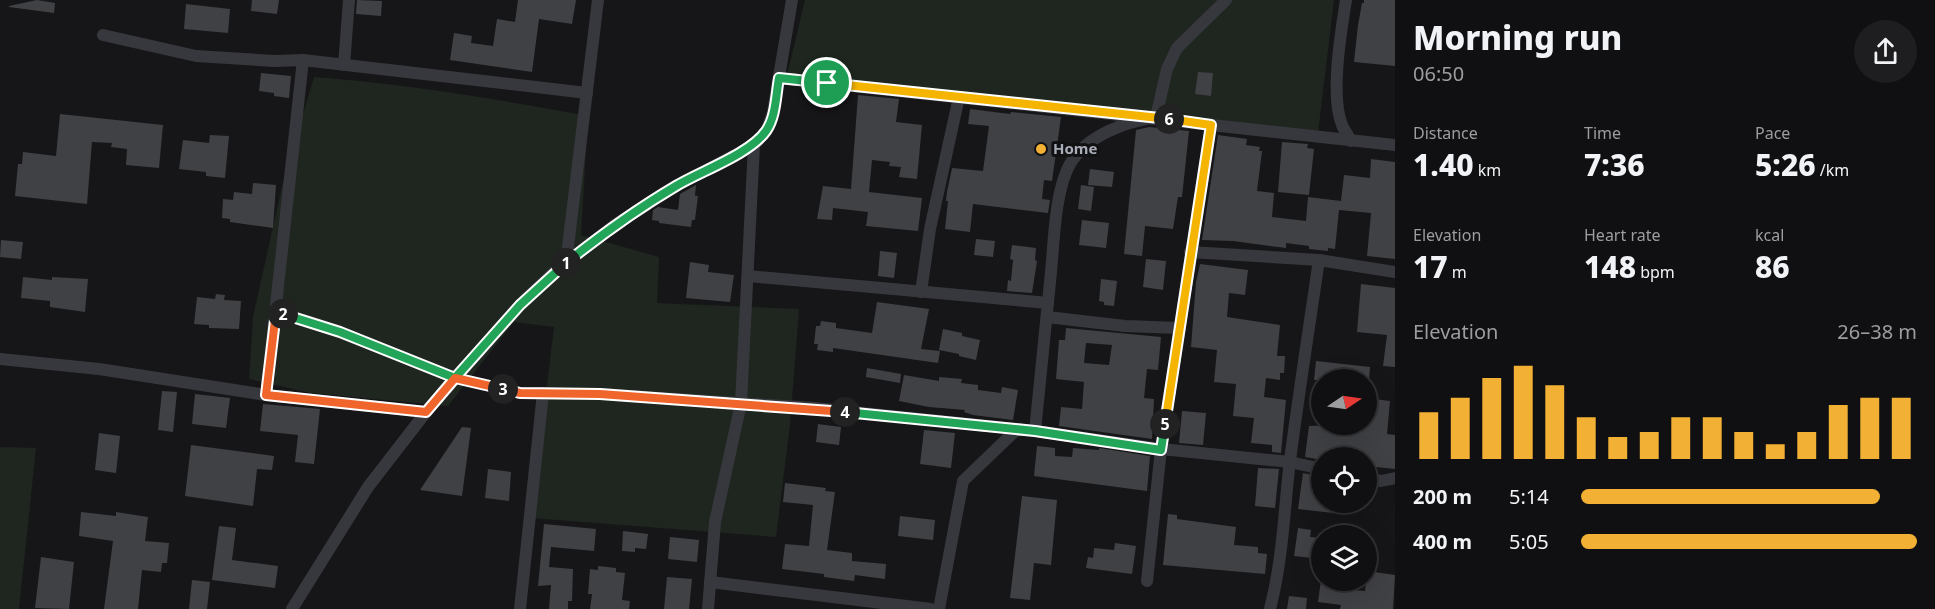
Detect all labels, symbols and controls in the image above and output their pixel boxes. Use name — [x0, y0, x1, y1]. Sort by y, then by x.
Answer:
text: Morning run — [1413, 15, 1622, 60]
button: share — [1854, 20, 1917, 83]
pin — [801, 57, 852, 108]
text: 06:50 — [1413, 60, 1464, 87]
icon: arrive — [810, 66, 843, 99]
pin: 6 — [1154, 104, 1184, 134]
text: 6 — [1164, 108, 1174, 130]
text: Distance — [1413, 122, 1478, 144]
text: Time — [1584, 122, 1621, 144]
text: Pace — [1755, 122, 1790, 144]
place label: Home — [1053, 138, 1097, 158]
marker: Home — [1034, 142, 1048, 156]
text: 1.40 — [1413, 144, 1474, 185]
text: 7:36 — [1584, 144, 1645, 185]
text: 5:26 — [1755, 144, 1816, 185]
text: km — [1474, 159, 1501, 181]
text: /km — [1816, 159, 1849, 181]
text: Elevation — [1413, 224, 1481, 246]
text: Heart rate — [1584, 224, 1660, 246]
text: kcal — [1755, 224, 1784, 246]
text: 17 — [1413, 246, 1448, 287]
text: 148 — [1584, 246, 1636, 287]
text: 86 — [1755, 246, 1790, 287]
pin: 1 — [551, 248, 581, 278]
text: 1 — [561, 252, 571, 274]
text: m — [1448, 261, 1467, 283]
text: bpm — [1636, 261, 1675, 283]
pin: 2 — [268, 299, 298, 329]
text: 2 — [278, 303, 288, 325]
text: Elevation — [1413, 318, 1498, 345]
text: 26–38 m — [1837, 318, 1917, 345]
north arrow — [1311, 369, 1377, 435]
map controls — [1311, 369, 1377, 591]
pin: 3 — [488, 374, 518, 404]
text: 3 — [498, 378, 508, 400]
pin: 4 — [830, 397, 860, 427]
text: 4 — [840, 401, 850, 423]
pin: 5 — [1150, 409, 1180, 439]
text: 5 — [1160, 413, 1170, 435]
button: locate — [1311, 447, 1377, 513]
text: 200 m — [1413, 483, 1472, 510]
text: 5:14 — [1509, 483, 1549, 510]
button: layers — [1311, 525, 1377, 591]
text: 400 m — [1413, 528, 1472, 555]
text: 5:05 — [1509, 528, 1549, 555]

